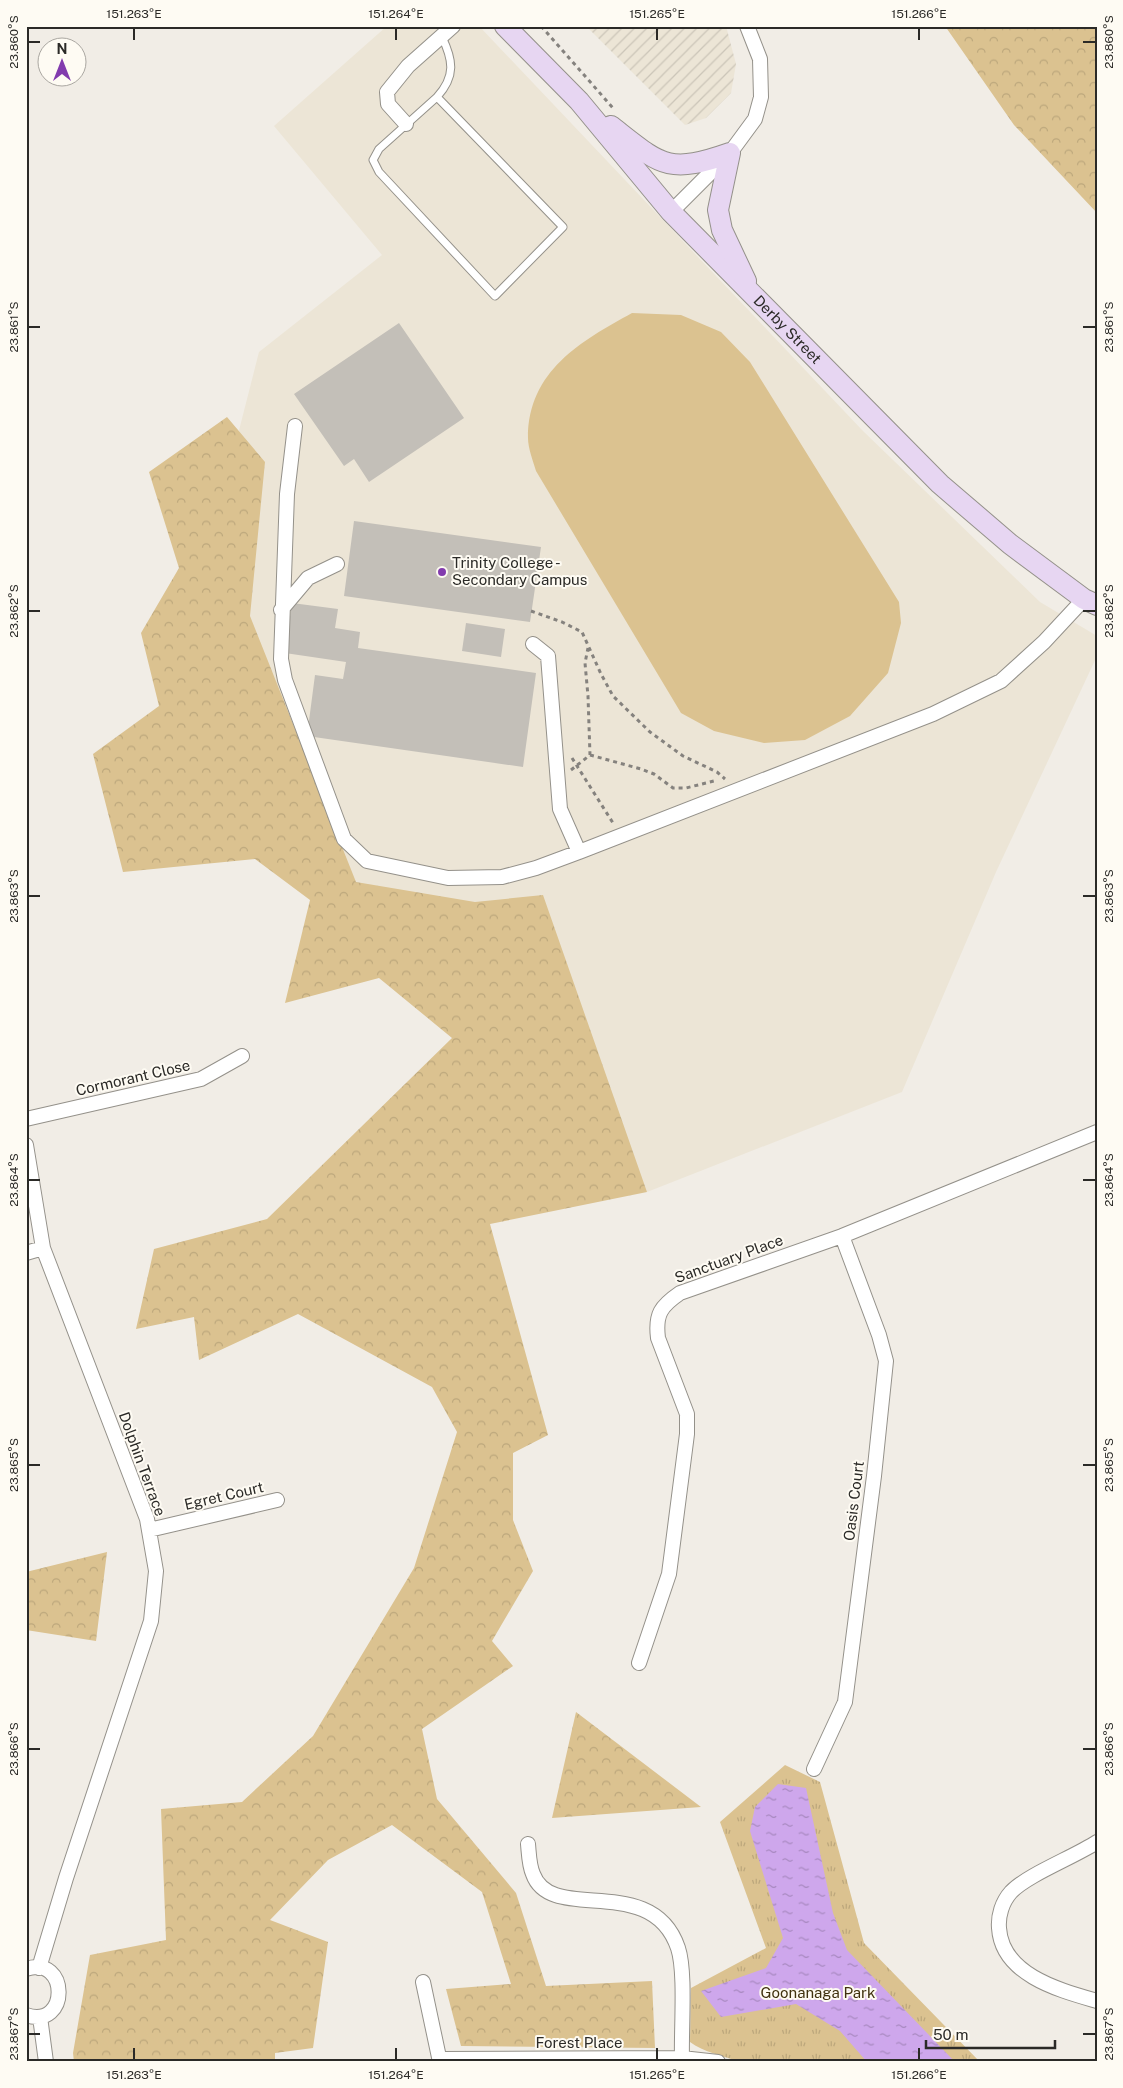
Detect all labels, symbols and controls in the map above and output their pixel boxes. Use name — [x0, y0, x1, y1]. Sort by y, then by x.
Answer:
text: 151.263°E — [106, 7, 162, 21]
text: 151.264°E — [368, 7, 424, 21]
text: 151.265°E — [629, 7, 685, 21]
text: 151.266°E — [891, 7, 947, 21]
text: 23.860°S — [7, 15, 21, 69]
text: 23.860°S — [1102, 15, 1116, 69]
north arrow — [38, 38, 88, 88]
text: N — [57, 41, 67, 57]
street label: Derby Street — [750, 292, 825, 367]
text: 23.861°S — [7, 301, 21, 353]
text: 23.861°S — [1102, 301, 1116, 353]
place label: Trinity College - Secondary Campus — [452, 554, 587, 588]
marker: Trinity College - Secondary Campus — [436, 566, 448, 578]
text: 23.862°S — [7, 584, 21, 638]
text: 23.862°S — [1102, 584, 1116, 638]
text: 23.863°S — [7, 869, 21, 923]
text: 23.863°S — [1102, 869, 1116, 923]
street label: Cormorant Close — [74, 1056, 192, 1099]
text: 23.864°S — [7, 1153, 21, 1207]
text: 23.864°S — [1102, 1153, 1116, 1207]
street label: Sanctuary Place — [672, 1231, 785, 1286]
street label: Dolphin Terrace — [116, 1409, 169, 1518]
text: 23.865°S — [7, 1438, 21, 1492]
text: 23.865°S — [1102, 1438, 1116, 1492]
street label: Oasis Court — [840, 1460, 867, 1542]
street label: Egret Court — [183, 1478, 265, 1513]
text: 23.866°S — [7, 1722, 21, 1776]
text: 23.866°S — [1102, 1722, 1116, 1776]
park label: Goonanaga Park — [761, 1984, 875, 2001]
text: 23.867°S — [7, 2007, 21, 2061]
text: 23.867°S — [1102, 2007, 1116, 2061]
scale bar — [926, 2018, 1054, 2050]
text: 50 m — [933, 2026, 968, 2043]
street label: Forest Place — [535, 2034, 623, 2051]
text: 151.263°E — [106, 2068, 162, 2082]
text: 151.264°E — [368, 2068, 424, 2082]
text: 151.265°E — [629, 2068, 685, 2082]
text: 151.266°E — [891, 2068, 947, 2082]

